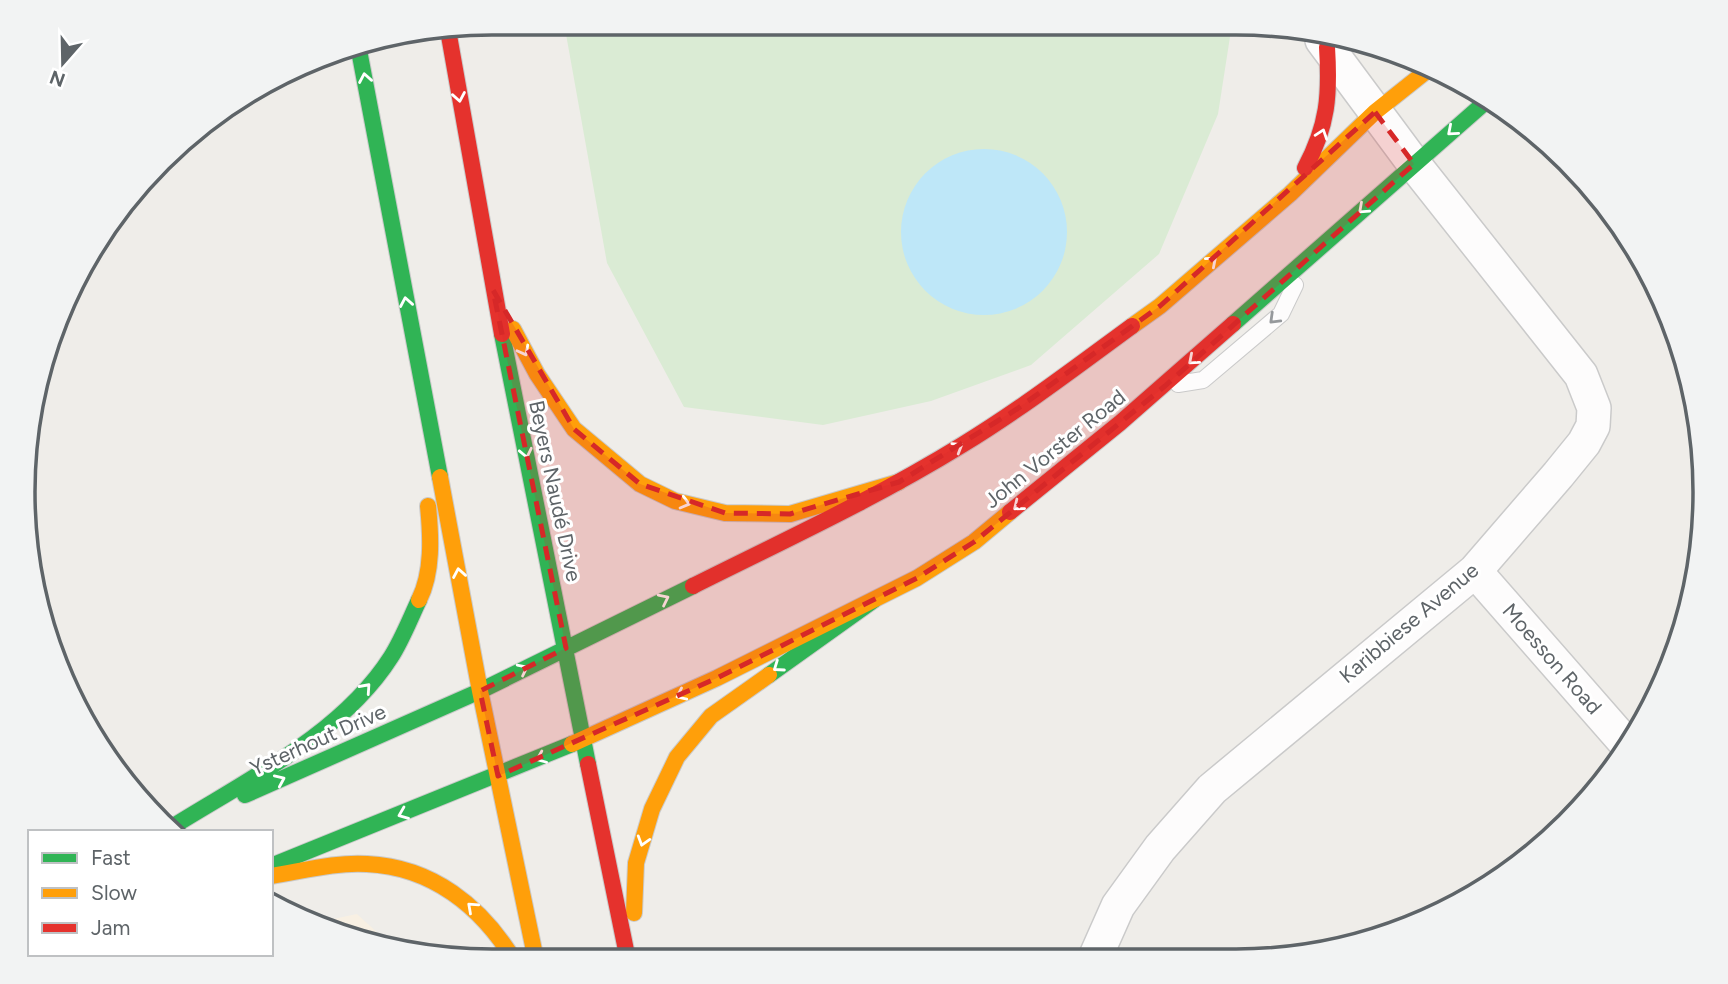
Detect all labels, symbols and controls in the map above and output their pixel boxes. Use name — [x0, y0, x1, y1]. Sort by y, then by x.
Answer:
north arrow — [28, 28, 98, 98]
text: N — [47, 65, 68, 92]
one-way arrow — [358, 72, 373, 84]
one-way arrow — [451, 91, 466, 103]
one-way arrow — [1447, 123, 1460, 135]
one-way arrow — [1314, 128, 1328, 140]
one-way arrow — [1358, 201, 1371, 213]
one-way arrow — [1203, 257, 1216, 269]
one-way arrow — [399, 296, 414, 308]
one-way arrow — [1269, 311, 1282, 324]
one-way arrow — [516, 344, 530, 356]
one-way arrow — [1188, 352, 1201, 364]
street label: John Vorster Road — [979, 384, 1130, 513]
street label: Beyers Naudé Drive — [524, 398, 587, 584]
one-way arrow — [950, 442, 963, 455]
one-way arrow — [518, 447, 533, 459]
one-way arrow — [679, 495, 691, 509]
one-way arrow — [1014, 498, 1027, 510]
street label: Karibbiese Avenue — [1334, 557, 1483, 688]
one-way arrow — [452, 567, 467, 579]
one-way arrow — [657, 593, 669, 607]
street label: Moesson Road — [1498, 598, 1607, 719]
one-way arrow — [773, 659, 786, 671]
one-way arrow — [516, 664, 528, 678]
one-way arrow — [358, 683, 370, 696]
one-way arrow — [676, 687, 688, 701]
street label: Ysterhout Drive — [246, 699, 389, 781]
one-way arrow — [536, 749, 548, 763]
one-way arrow — [273, 774, 285, 788]
one-way arrow — [398, 805, 410, 819]
legend — [28, 830, 273, 956]
one-way arrow — [636, 835, 651, 847]
text: Fast — [91, 845, 131, 870]
text: Slow — [91, 880, 137, 905]
one-way arrow — [467, 903, 480, 915]
text: Jam — [91, 915, 130, 940]

